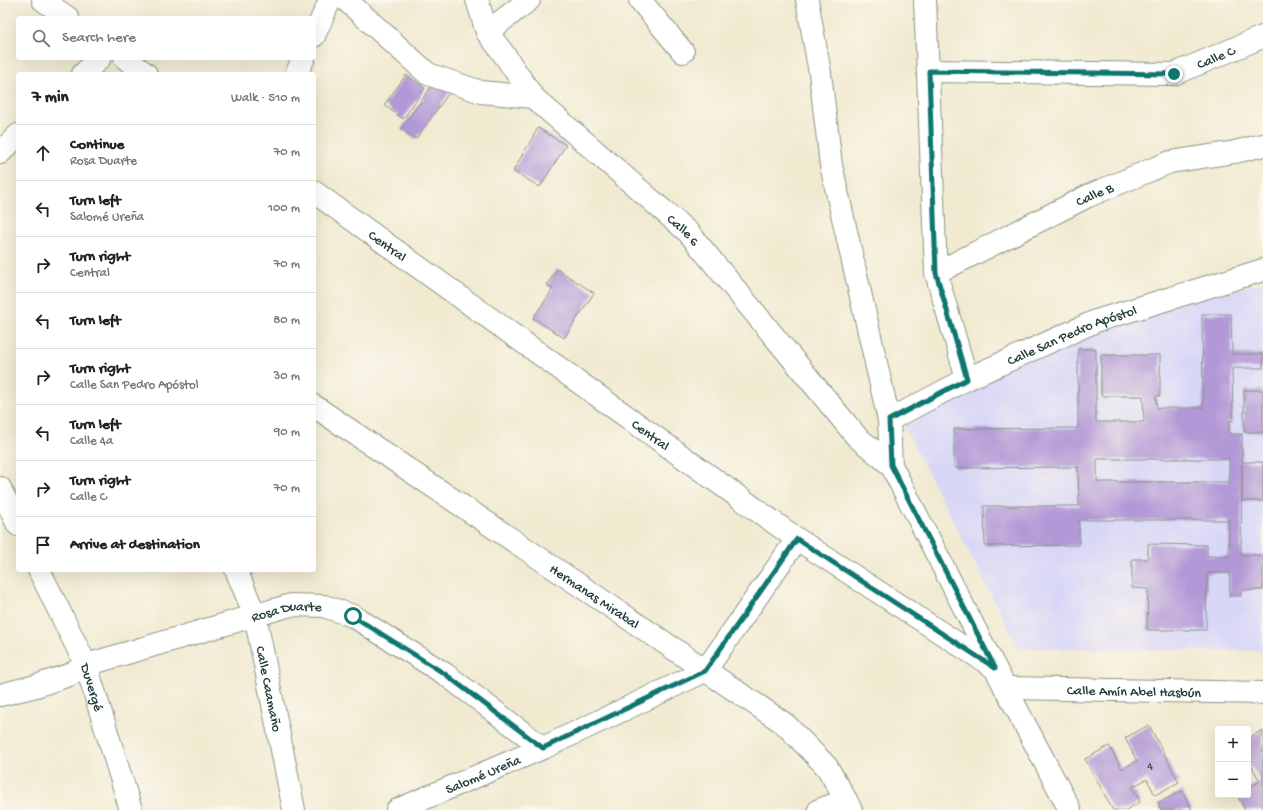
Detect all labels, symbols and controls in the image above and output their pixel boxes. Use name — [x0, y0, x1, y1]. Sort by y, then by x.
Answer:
search box — [16, 16, 316, 60]
icon: search — [30, 27, 52, 49]
text: Search here — [62, 29, 136, 47]
street label: Calle C — [1195, 43, 1239, 74]
route end — [1165, 65, 1183, 83]
text: 7 min — [32, 88, 69, 108]
text: Walk · 510 m — [231, 91, 300, 106]
text: Continue — [70, 136, 124, 154]
icon: ahead — [32, 142, 54, 164]
text: 70 m — [274, 145, 300, 160]
text: Rosa Duarte — [70, 154, 137, 169]
street label: Calle B — [1074, 180, 1117, 212]
text: Turn left — [70, 192, 121, 210]
icon: left — [32, 198, 54, 220]
text: 100 m — [268, 201, 300, 216]
text: Salomé Ureña — [70, 210, 144, 225]
street label: Calle 6 — [662, 212, 703, 251]
street label: Central — [364, 228, 409, 267]
text: Turn right — [70, 248, 130, 266]
icon: right — [32, 254, 54, 276]
text: 70 m — [274, 257, 300, 272]
text: Central — [70, 266, 110, 281]
street label: Calle San Pedro Apóstol — [1005, 303, 1139, 371]
icon: left — [32, 310, 54, 332]
text: Turn left — [70, 312, 121, 330]
text: 80 m — [273, 313, 300, 328]
text: Turn right — [70, 360, 130, 378]
icon: right — [32, 366, 54, 388]
text: 30 m — [274, 369, 300, 384]
text: Calle San Pedro Apóstol — [70, 378, 199, 393]
text: Turn left — [70, 416, 121, 434]
street label: Central — [627, 417, 672, 456]
icon: left — [32, 422, 54, 444]
text: 90 m — [274, 425, 300, 440]
text: Calle 4a — [70, 434, 113, 449]
text: Turn right — [70, 472, 130, 490]
icon: right — [32, 478, 54, 500]
text: 70 m — [274, 481, 300, 496]
text: Calle C — [70, 490, 107, 505]
icon: arrive — [32, 534, 54, 556]
text: Arrive at destination — [70, 536, 200, 554]
street label: Hermanas Mirabal — [545, 561, 642, 634]
street label: Rosa Duarte — [250, 599, 323, 627]
route start — [344, 607, 362, 625]
street label: Calle Caamaño — [250, 645, 284, 733]
street label: Duvergé — [75, 661, 106, 715]
street label: Calle Amín Abel Hasbún — [1067, 683, 1202, 703]
map controls — [1215, 726, 1251, 798]
button: + — [1215, 726, 1251, 762]
street label: Salomé Ureña — [443, 752, 525, 799]
house number: 4 — [1147, 760, 1153, 774]
button: − — [1215, 762, 1251, 798]

